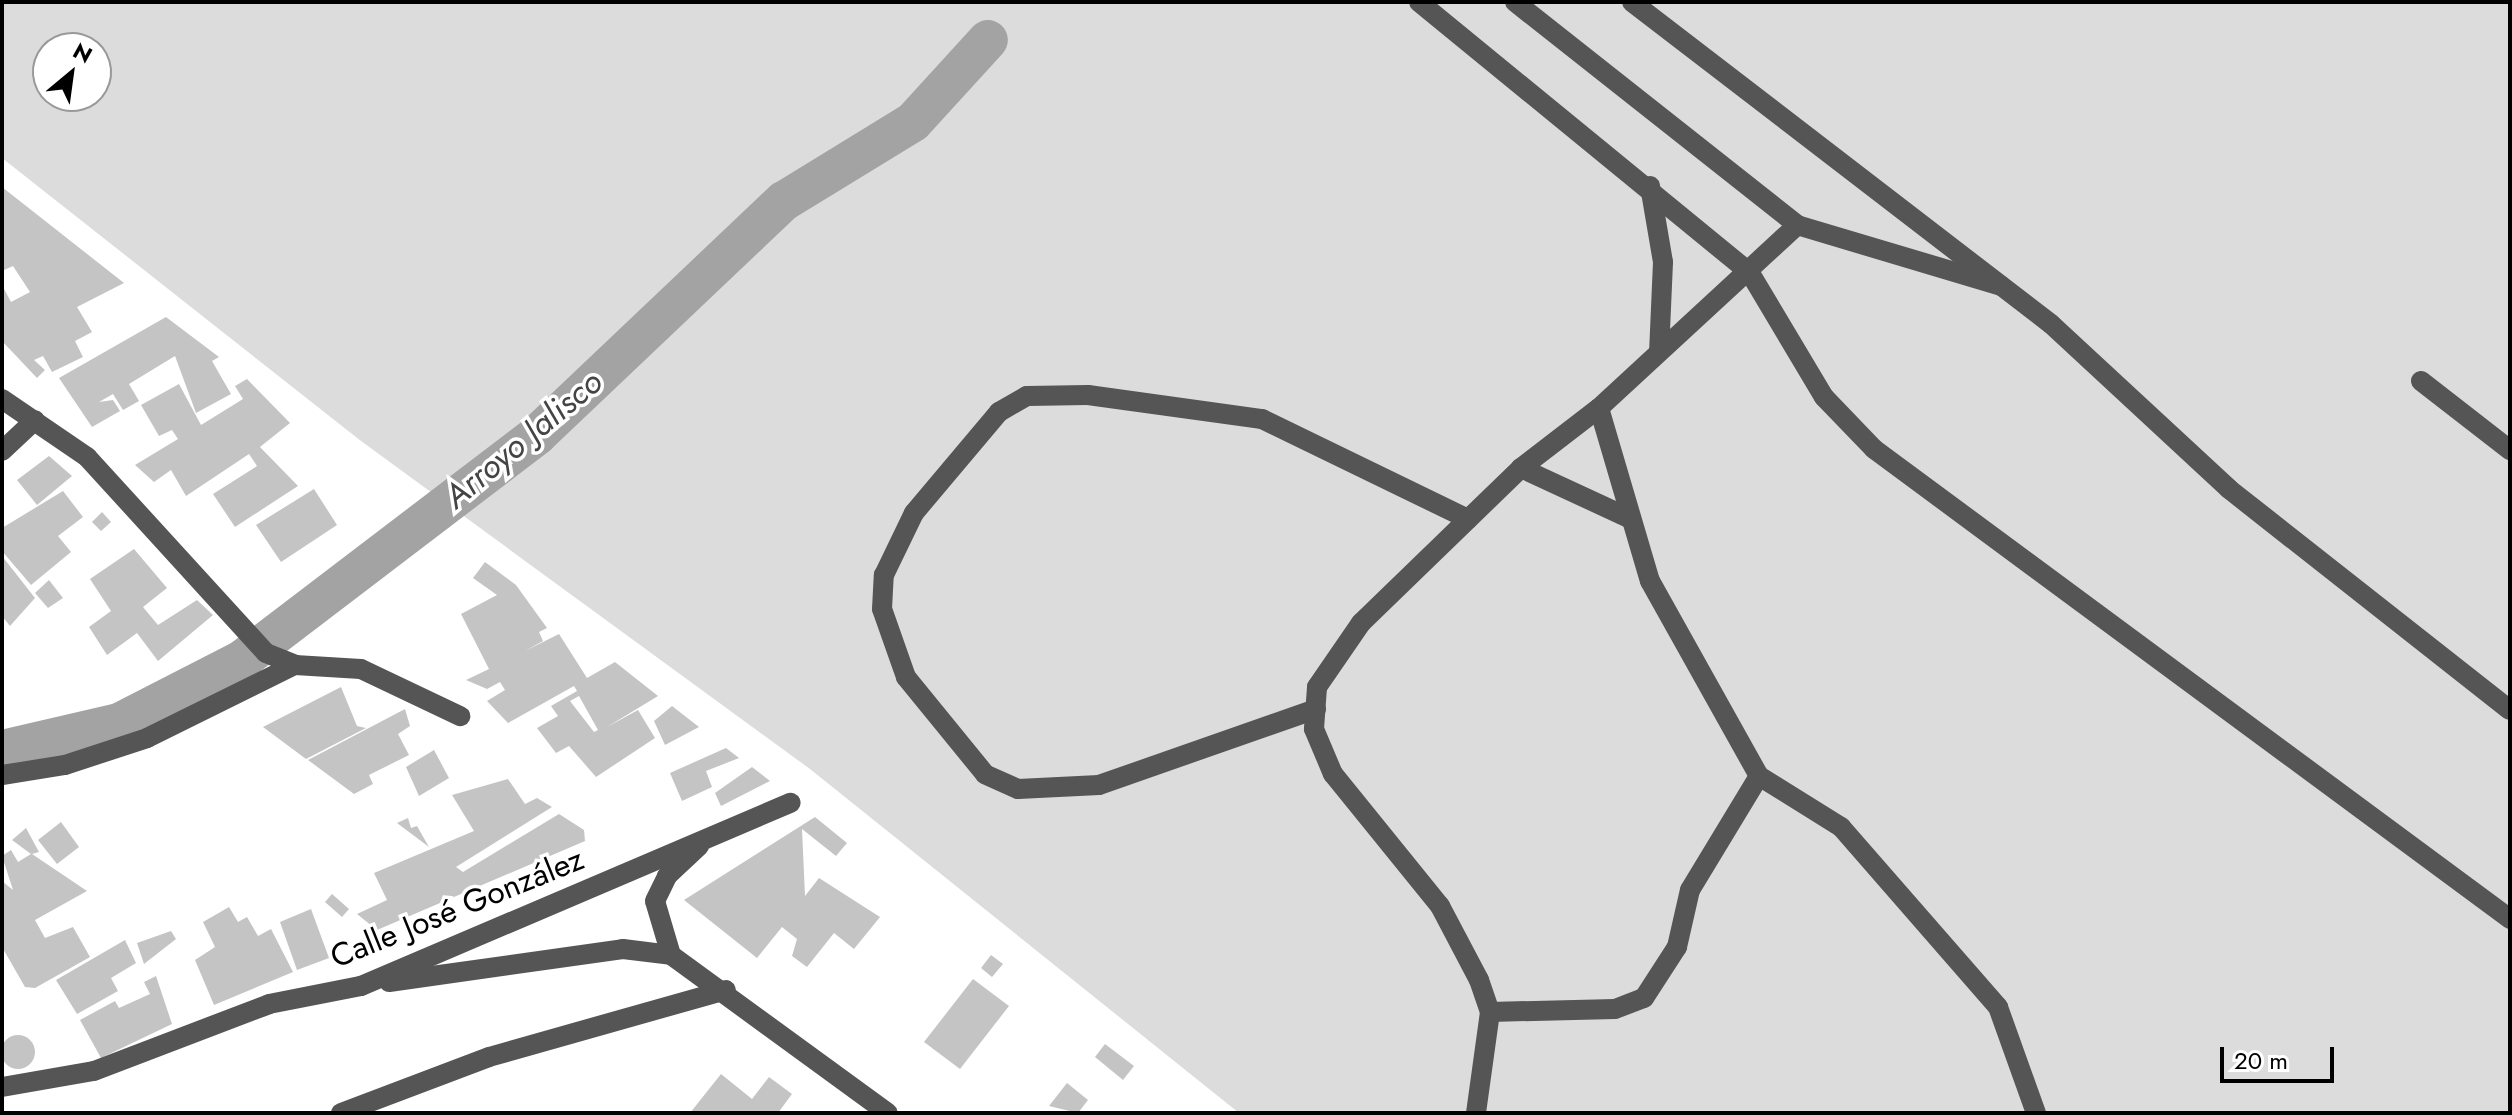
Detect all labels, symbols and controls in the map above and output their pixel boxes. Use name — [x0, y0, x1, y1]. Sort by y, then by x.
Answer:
north arrow — [32, 32, 112, 112]
text: N — [67, 35, 98, 71]
water label: Arroyo Jalisco — [436, 361, 610, 517]
street label: Calle José González — [325, 840, 589, 976]
scale bar — [2224, 1031, 2338, 1081]
text: 20 m — [2234, 1043, 2288, 1078]

